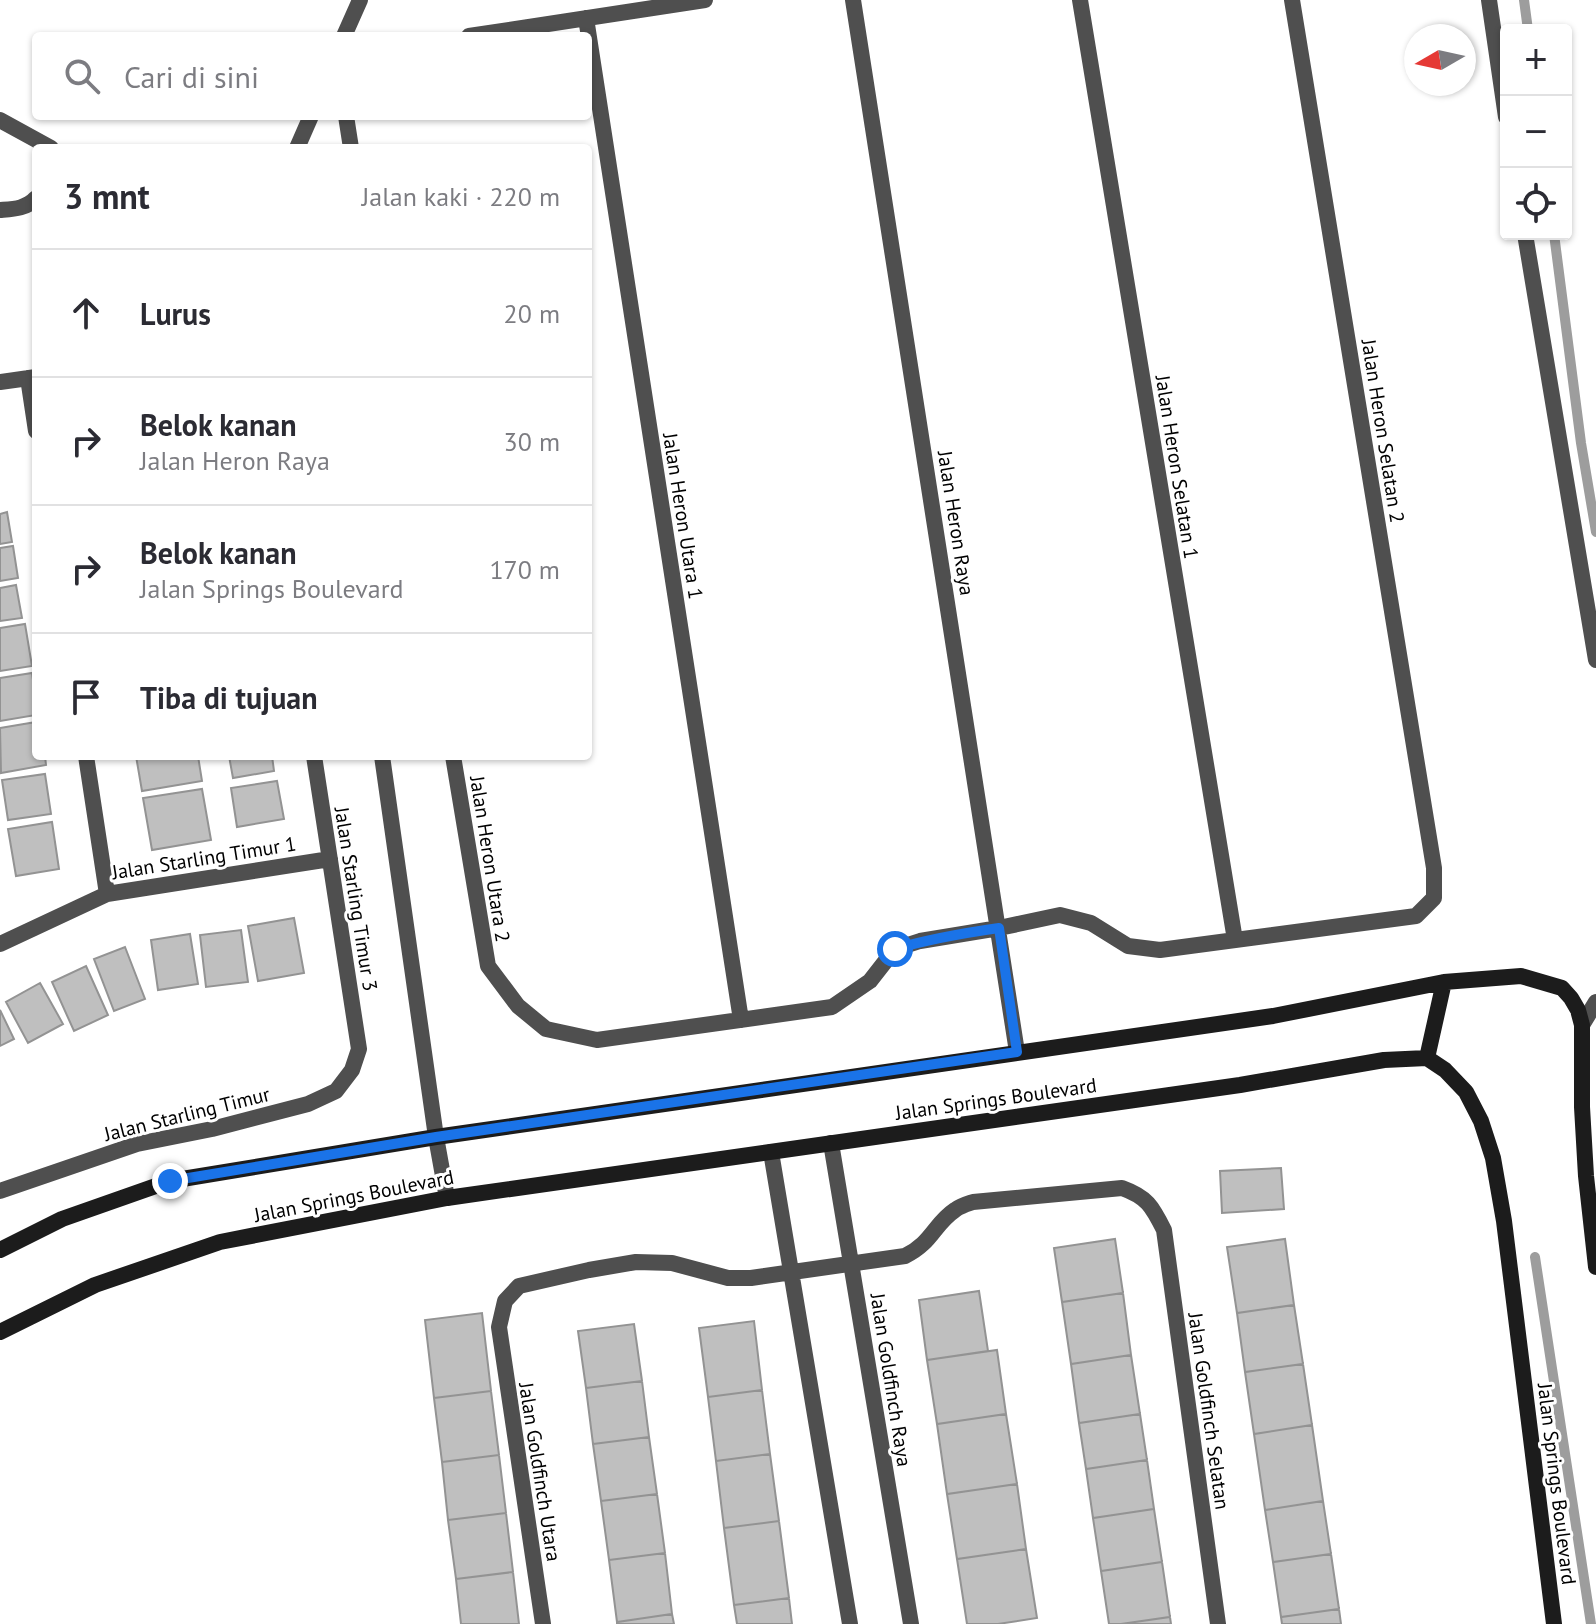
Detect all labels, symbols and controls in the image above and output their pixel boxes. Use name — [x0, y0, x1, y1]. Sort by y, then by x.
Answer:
north arrow — [1404, 24, 1476, 96]
map controls — [1500, 24, 1572, 240]
button: + — [1500, 24, 1572, 96]
search box — [32, 32, 592, 120]
icon: search — [60, 54, 104, 98]
text: Cari di sini — [124, 57, 259, 96]
button: − — [1500, 96, 1572, 168]
button: locate — [1500, 168, 1572, 240]
text: 3 mnt — [64, 174, 150, 218]
text: Jalan kaki · 220 m — [362, 180, 560, 213]
icon: ahead — [64, 291, 108, 335]
text: Lurus — [140, 294, 211, 333]
text: 20 m — [504, 297, 560, 330]
street label: Jalan Heron Selatan 2 — [1355, 336, 1410, 525]
street label: Jalan Heron Selatan 1 — [1149, 372, 1204, 561]
text: Belok kanan — [140, 405, 297, 444]
icon: right — [64, 419, 108, 463]
text: 30 m — [504, 425, 560, 458]
street label: Jalan Heron Utara 1 — [657, 430, 709, 601]
text: Jalan Heron Raya — [140, 444, 330, 477]
street label: Jalan Heron Raya — [932, 448, 980, 597]
text: Belok kanan — [140, 533, 297, 572]
icon: right — [64, 547, 108, 591]
text: 170 m — [489, 553, 560, 586]
text: Jalan Springs Boulevard — [140, 572, 403, 605]
icon: arrive — [64, 675, 108, 719]
text: Tiba di tujuan — [140, 678, 318, 717]
street label: Jalan Heron Utara 2 — [464, 773, 516, 944]
street label: Jalan Starling Timur 3 — [328, 804, 383, 993]
street label: Jalan Starling Timur 1 — [109, 831, 298, 886]
route start — [877, 931, 913, 967]
street label: Jalan Springs Boulevard — [893, 1072, 1098, 1126]
street label: Jalan Starling Timur — [101, 1081, 273, 1147]
route end — [152, 1163, 188, 1199]
street label: Jalan Springs Boulevard — [251, 1164, 456, 1228]
street label: Jalan Goldfinch Raya — [864, 1290, 918, 1469]
street label: Jalan Goldfinch Selatan — [1182, 1310, 1236, 1511]
street label: Jalan Goldfinch Utara — [513, 1380, 567, 1563]
street label: Jalan Springs Boulevard — [1532, 1381, 1582, 1586]

